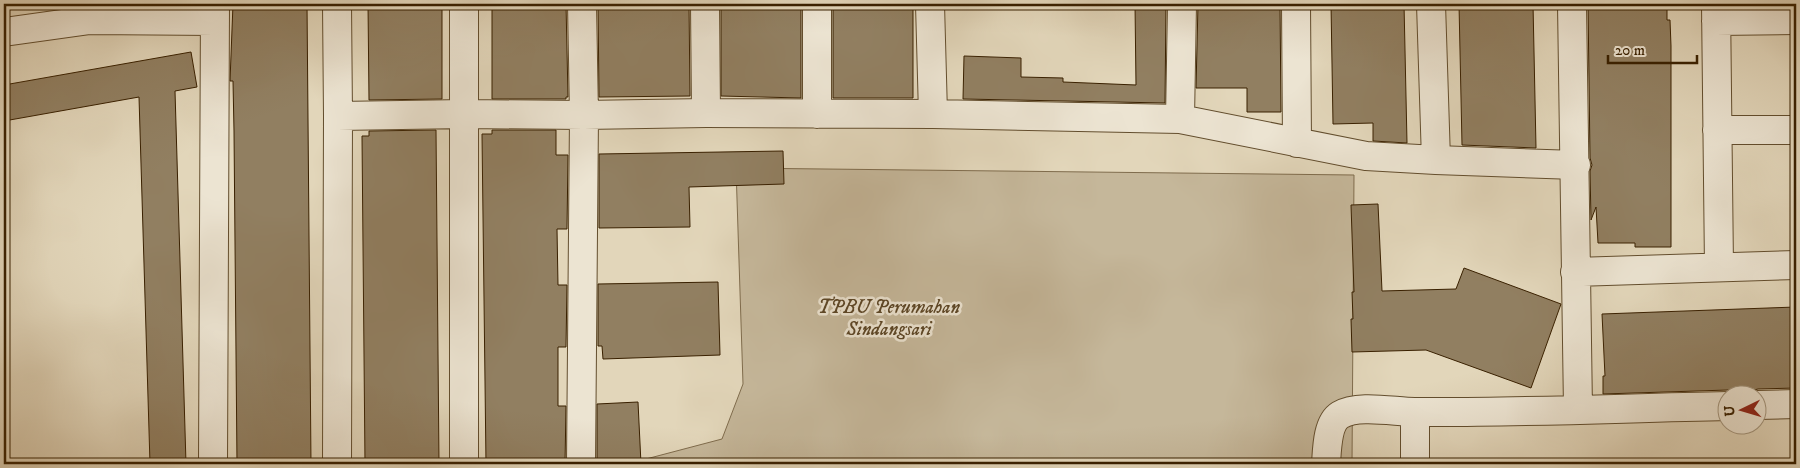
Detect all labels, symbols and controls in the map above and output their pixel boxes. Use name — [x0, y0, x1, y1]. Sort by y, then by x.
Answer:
scale bar — [1608, 32, 1696, 64]
text: 20 m — [1615, 41, 1645, 60]
park label: TPBU Perumahan Sindangsari — [818, 296, 961, 341]
north arrow — [1718, 386, 1768, 436]
text: U — [1721, 405, 1739, 417]

